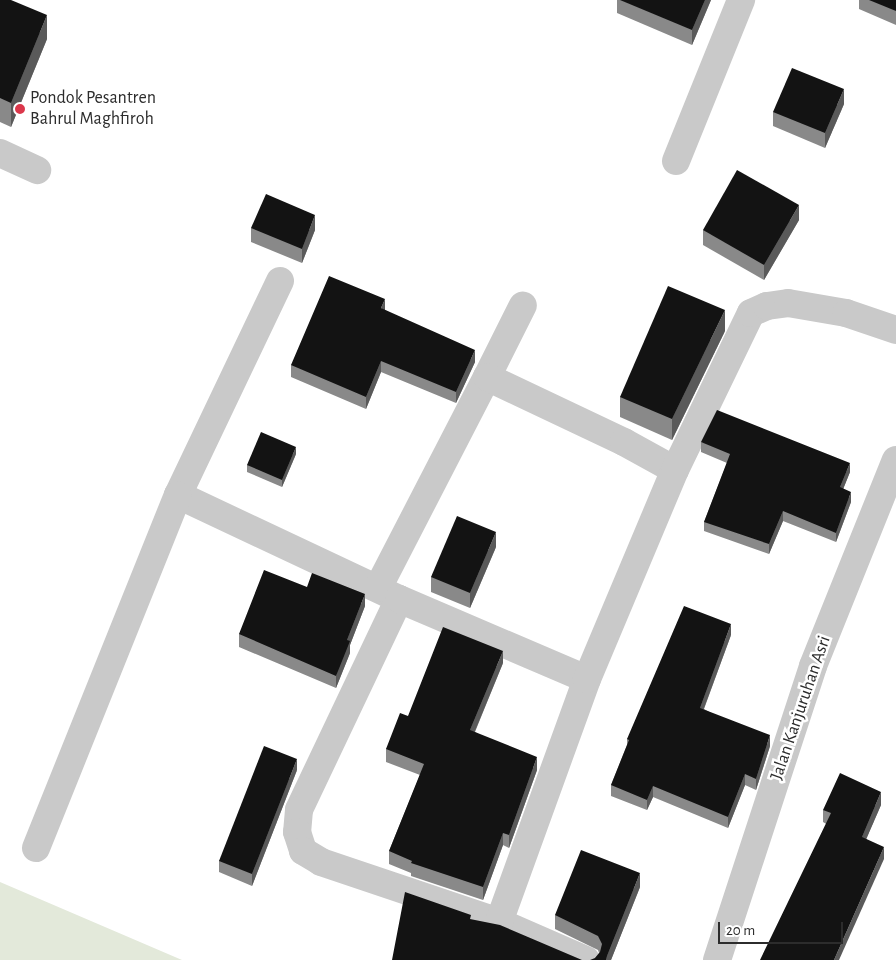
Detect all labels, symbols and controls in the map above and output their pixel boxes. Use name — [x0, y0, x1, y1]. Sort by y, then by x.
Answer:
place label: Pondok Pesantren Bahrul Maghfiroh — [30, 88, 156, 130]
marker: Pondok Pesantren Bahrul Maghfiroh — [14, 103, 26, 115]
street label: Jalan Kanjuruhan Asri — [766, 633, 836, 783]
scale bar — [721, 912, 846, 944]
text: 20 m — [726, 923, 755, 938]

